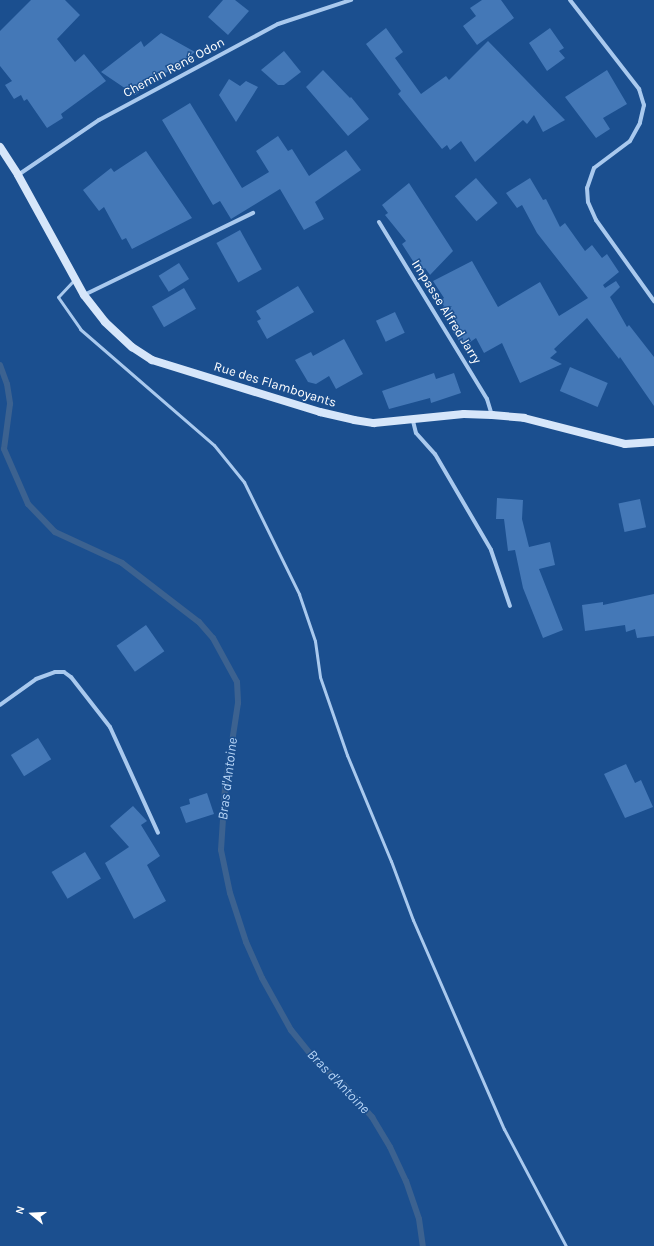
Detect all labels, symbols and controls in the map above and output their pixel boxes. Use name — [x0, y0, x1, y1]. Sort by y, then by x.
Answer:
street label: Chemin René Odon — [121, 35, 227, 101]
street label: Impasse Alfred Jarry — [408, 257, 484, 367]
street label: Rue des Flamboyants — [212, 359, 338, 411]
water label: Bras d'Antoine — [215, 737, 241, 821]
water label: Bras d'Antoine — [303, 1046, 373, 1118]
north arrow — [12, 1194, 52, 1234]
text: N — [13, 1204, 28, 1216]

